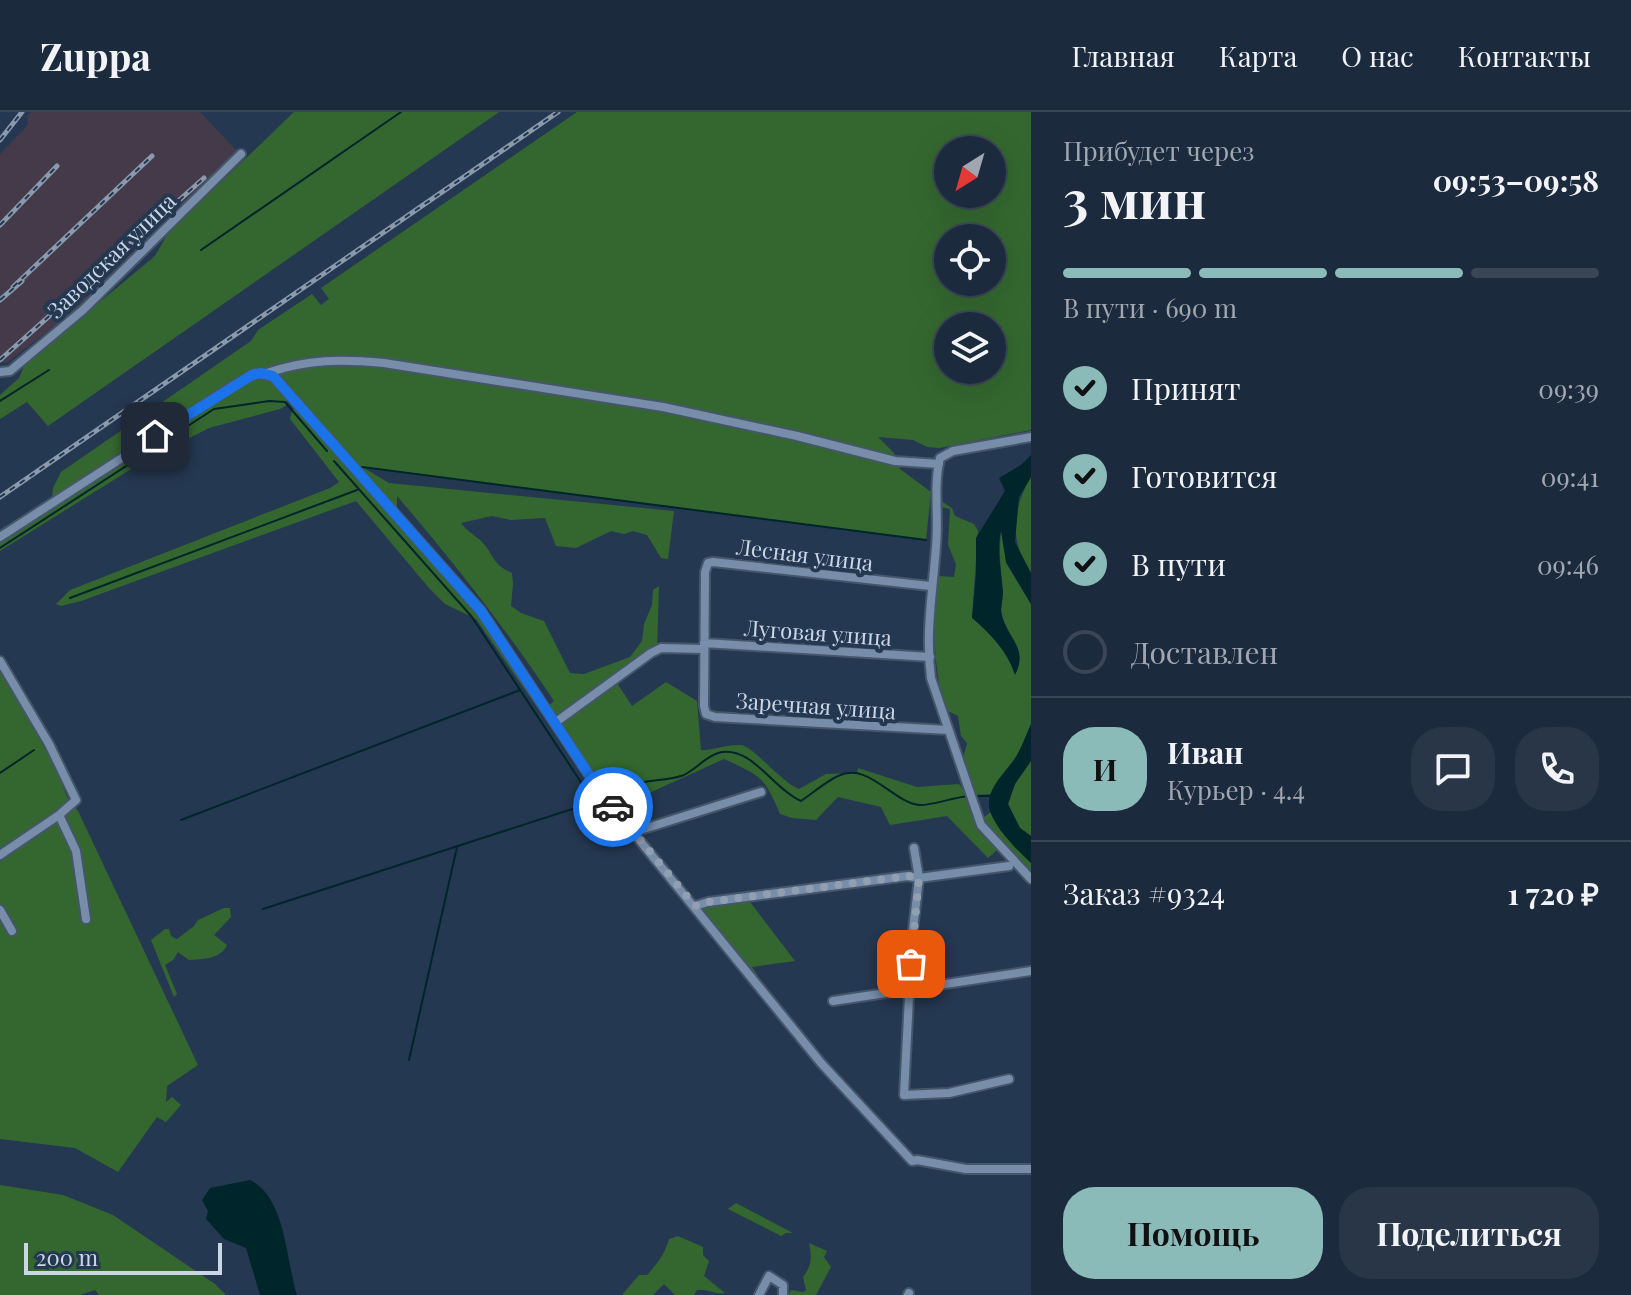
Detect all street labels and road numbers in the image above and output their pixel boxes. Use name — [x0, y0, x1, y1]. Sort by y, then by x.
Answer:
street label: Заводская улица — [40, 186, 182, 324]
street label: Лесная улица — [734, 531, 875, 577]
street label: Луговая улица — [742, 612, 893, 652]
street label: Заречная улица — [735, 684, 897, 726]

